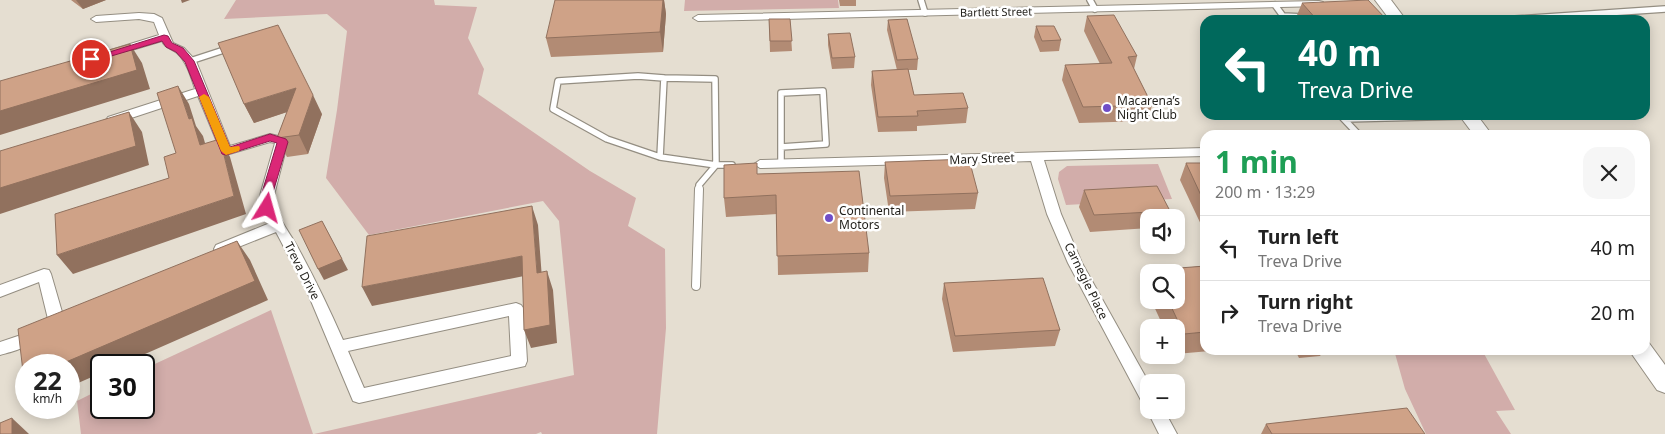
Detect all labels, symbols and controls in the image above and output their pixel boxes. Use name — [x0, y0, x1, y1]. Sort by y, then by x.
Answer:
street label: Bartlett Street — [960, 3, 1032, 20]
text: 40 m — [1298, 29, 1381, 76]
icon: left — [1215, 35, 1280, 100]
pin — [70, 38, 112, 80]
icon: arrive — [77, 45, 105, 73]
text: Treva Drive — [1298, 74, 1413, 104]
place label: Macarena’s Night Club — [1117, 92, 1180, 123]
marker: Macarena’s Night Club — [1101, 102, 1113, 114]
text: 1 min — [1215, 141, 1298, 182]
button: close — [1583, 147, 1635, 199]
street label: Mary Street — [949, 149, 1016, 168]
position arrow — [240, 181, 292, 233]
text: 200 m · 13:29 — [1215, 181, 1315, 203]
place label: Continental Motors — [839, 202, 904, 233]
map controls — [1140, 209, 1185, 419]
button: sound — [1140, 209, 1185, 254]
marker: Continental Motors — [823, 212, 835, 224]
text: Turn left — [1258, 224, 1339, 250]
icon: left — [1215, 234, 1243, 262]
text: 40 m — [1591, 235, 1635, 261]
street label: Treva Drive — [281, 239, 324, 303]
street label: Carnegie Place — [1061, 240, 1112, 322]
text: Treva Drive — [1258, 250, 1342, 272]
button: search — [1140, 264, 1185, 309]
text: Turn right — [1258, 289, 1353, 315]
icon: right — [1215, 299, 1243, 327]
text: 20 m — [1591, 300, 1635, 326]
text: Treva Drive — [1258, 315, 1342, 337]
button: + — [1140, 319, 1185, 364]
speed limit sign: 30 — [90, 354, 155, 419]
text: 22 — [33, 363, 62, 397]
button: − — [1140, 374, 1185, 419]
text: km/h — [33, 390, 62, 407]

